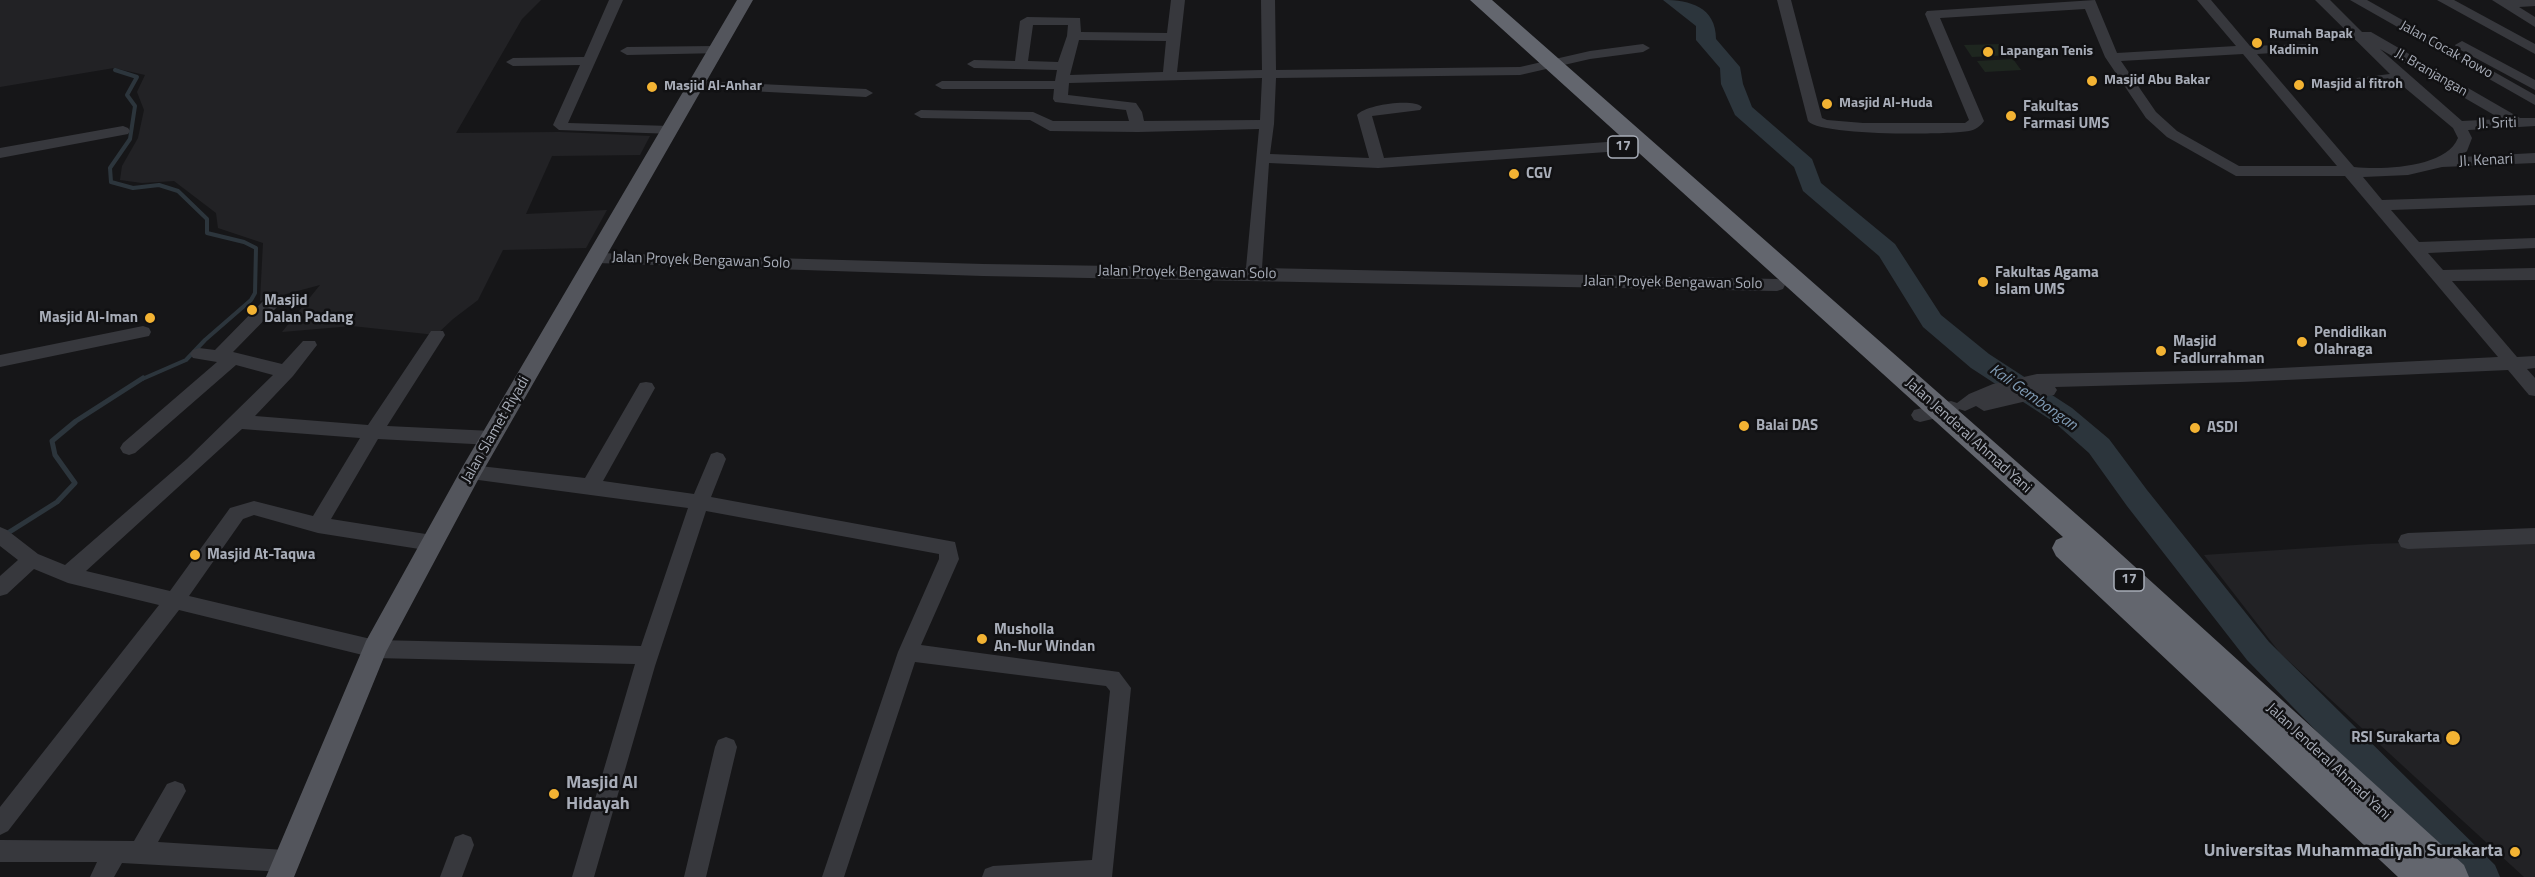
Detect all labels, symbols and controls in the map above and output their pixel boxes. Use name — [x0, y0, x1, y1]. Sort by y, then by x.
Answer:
street label: Jalan Cocak Rowo — [2397, 18, 2495, 82]
place label: Rumah Bapak Kadimin — [2269, 27, 2353, 60]
marker: Rumah Bapak Kadimin — [2250, 36, 2264, 50]
place label: Lapangan Tenis — [2000, 44, 2093, 60]
marker: Lapangan Tenis — [1981, 45, 1995, 59]
street label: Jl. Branjangan — [2392, 46, 2470, 100]
place label: Masjid Abu Bakar — [2104, 73, 2210, 89]
marker: Masjid Abu Bakar — [2085, 74, 2099, 88]
place label: Masjid al fitroh — [2311, 77, 2403, 93]
marker: Masjid al fitroh — [2292, 78, 2306, 92]
place label: Masjid Al-Anhar — [664, 79, 762, 95]
marker: Masjid Al-Anhar — [645, 80, 659, 94]
place label: Masjid Al-Huda — [1839, 96, 1933, 112]
marker: Masjid Al-Huda — [1820, 97, 1834, 111]
place label: Fakultas Farmasi UMS — [2023, 98, 2109, 133]
marker: Fakultas Farmasi UMS — [2004, 109, 2018, 123]
street label: Jl. Sriti — [2477, 114, 2517, 134]
road number: 17 — [1608, 136, 1638, 158]
street label: Jl. Kenari — [2458, 151, 2514, 171]
place label: CGV — [1526, 165, 1552, 183]
marker: CGV — [1507, 167, 1521, 181]
street label: Jalan Proyek Bengawan Solo — [611, 249, 791, 273]
street label: Jalan Proyek Bengawan Solo — [1097, 262, 1277, 284]
place label: Fakultas Agama Islam UMS — [1995, 264, 2099, 299]
street label: Jalan Proyek Bengawan Solo — [1583, 272, 1763, 294]
marker: Fakultas Agama Islam UMS — [1976, 275, 1990, 289]
place label: Masjid Dalan Padang — [264, 292, 353, 327]
marker: Masjid Dalan Padang — [245, 303, 259, 317]
place label: Masjid Al-Iman — [39, 309, 138, 327]
marker: Masjid Al-Iman — [143, 311, 157, 325]
place label: Pendidikan Olahraga — [2314, 324, 2387, 359]
place label: Masjid Fadlurrahman — [2173, 333, 2265, 368]
marker: Pendidikan Olahraga — [2295, 335, 2309, 349]
marker: Masjid Fadlurrahman — [2154, 344, 2168, 358]
water label: Kali Gembongan — [1985, 361, 2081, 435]
street label: Jalan Slamet Riyadi — [458, 373, 534, 487]
street label: Jalan Jenderal Ahmad Yani — [1901, 375, 2035, 497]
place label: Balai DAS — [1756, 417, 1818, 435]
marker: Balai DAS — [1737, 419, 1751, 433]
place label: ASDI — [2207, 419, 2238, 437]
marker: ASDI — [2188, 421, 2202, 435]
place label: Masjid At-Taqwa — [207, 546, 315, 564]
marker: Masjid At-Taqwa — [188, 548, 202, 562]
road number: 17 — [2114, 569, 2144, 591]
place label: Musholla An-Nur Windan — [994, 621, 1095, 656]
marker: Musholla An-Nur Windan — [975, 632, 989, 646]
street label: Jalan Jenderal Ahmad Yani — [2262, 700, 2394, 824]
place label: RSI Surakarta — [2351, 729, 2440, 747]
marker: RSI Surakarta — [2444, 729, 2462, 747]
place label: Masjid Al Hidayah — [566, 773, 638, 816]
marker: Masjid Al Hidayah — [547, 787, 561, 801]
place label: Universitas Muhammadiyah Surakarta — [2204, 841, 2503, 863]
marker: Universitas Muhammadiyah Surakarta — [2508, 845, 2522, 859]

